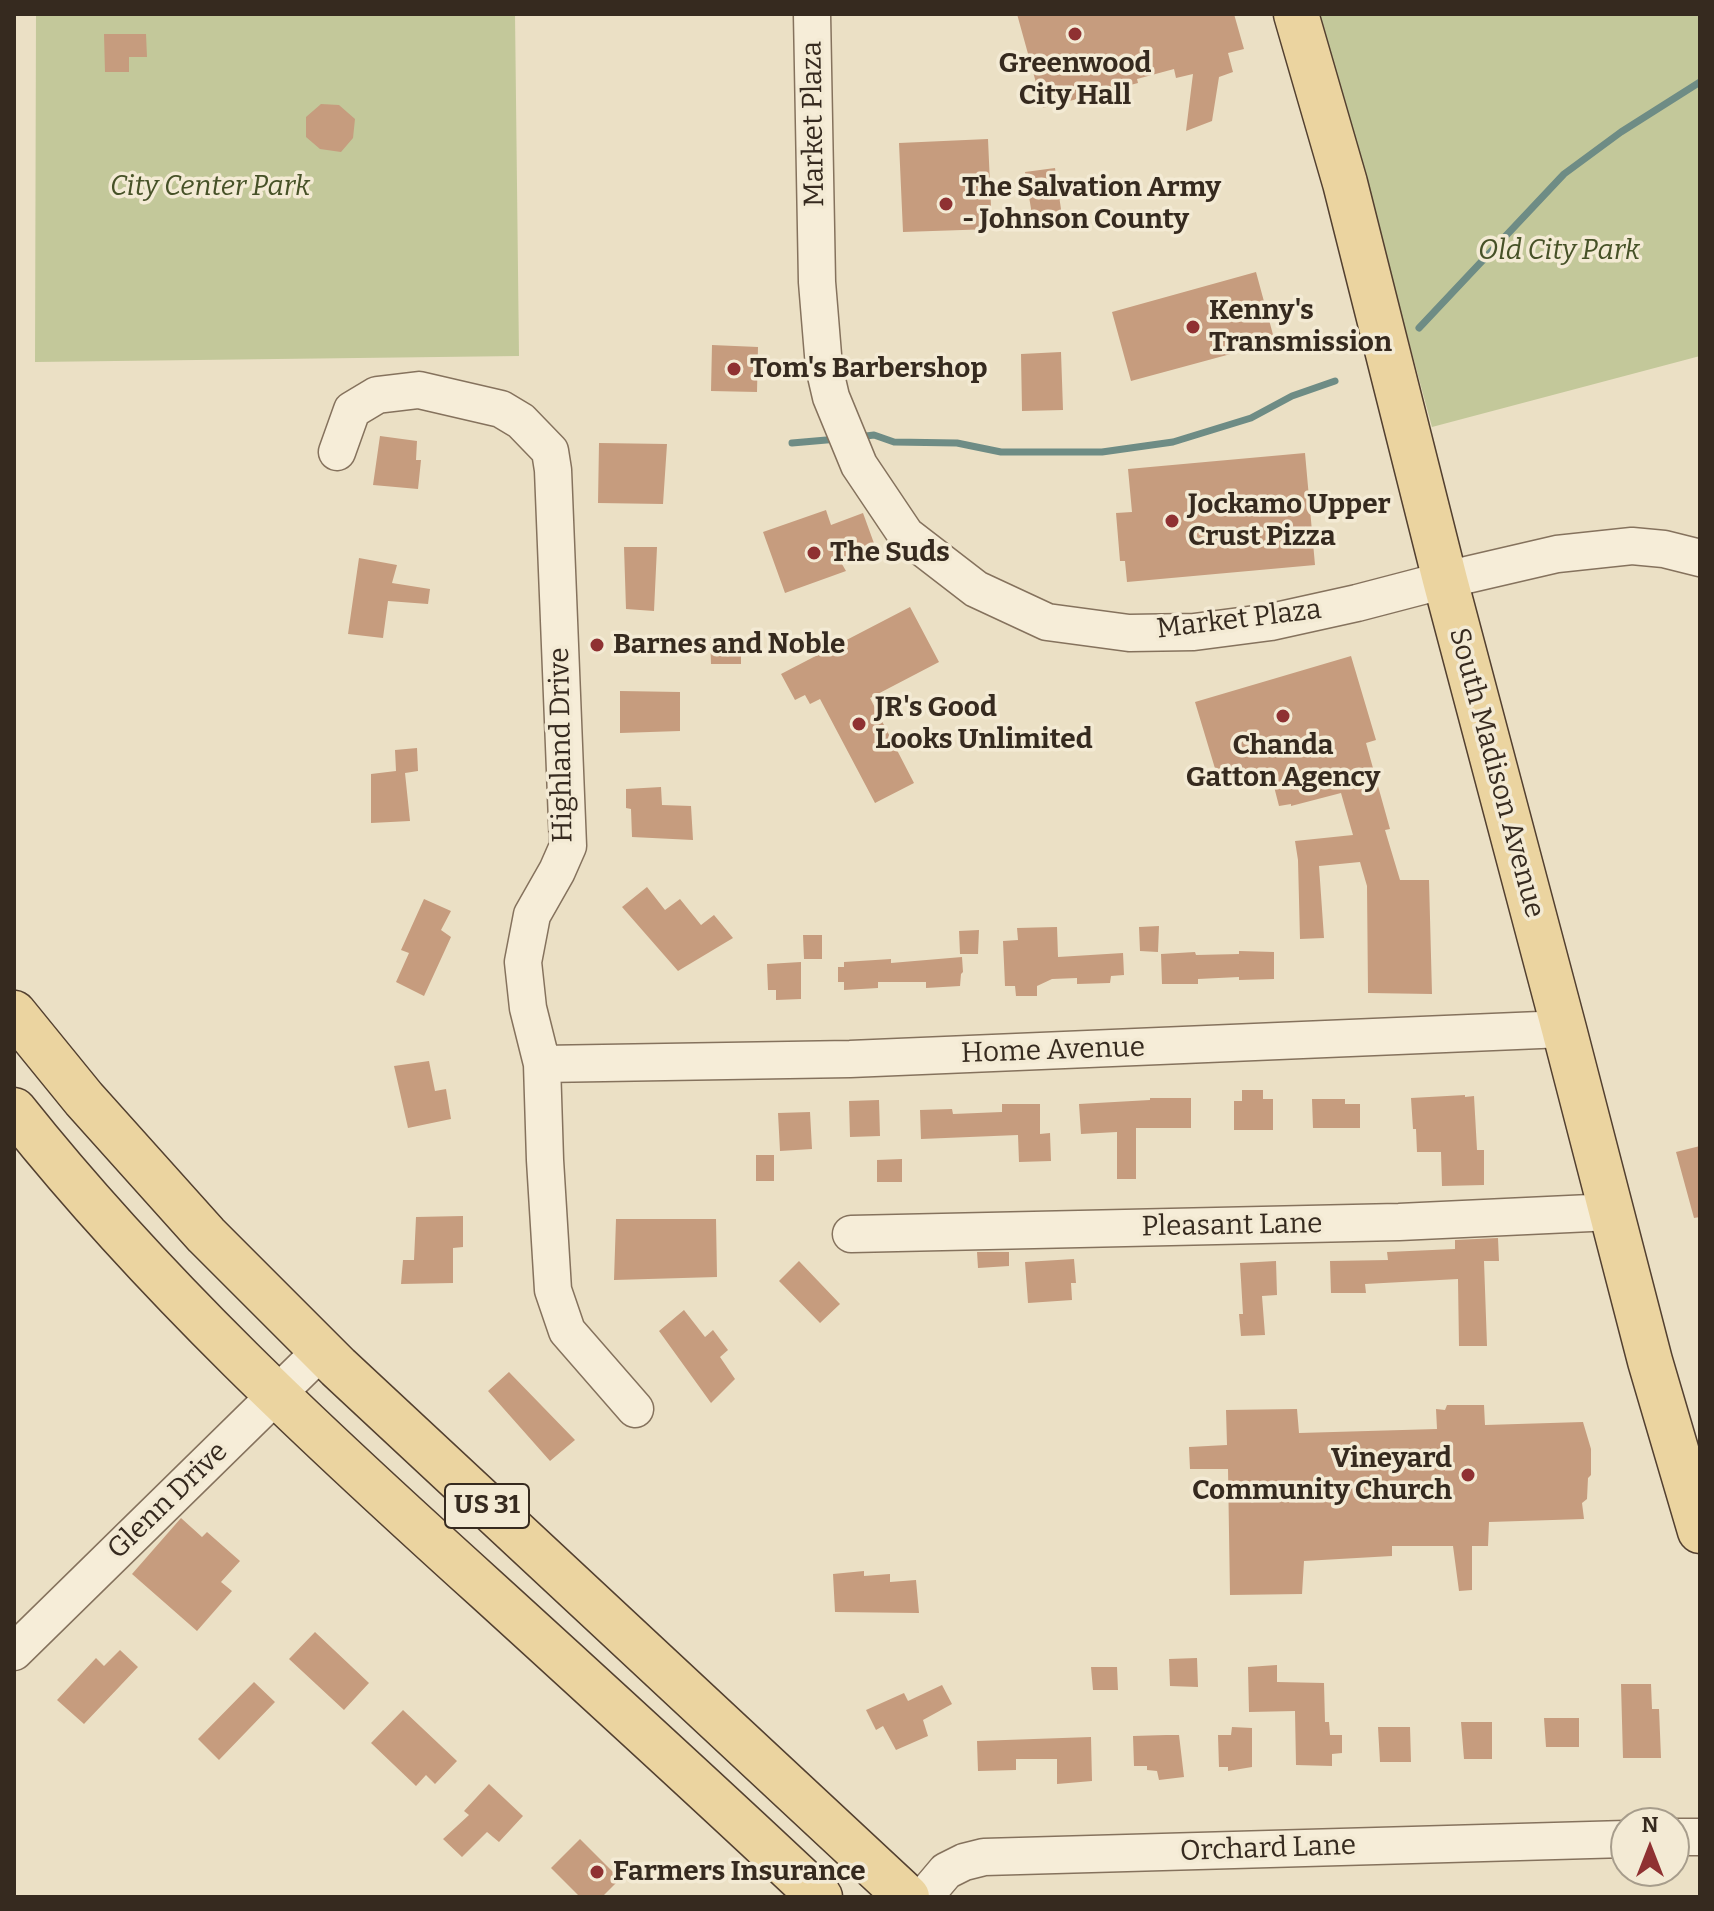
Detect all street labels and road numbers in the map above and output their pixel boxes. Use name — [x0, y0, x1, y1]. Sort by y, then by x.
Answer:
street label: Market Plaza — [796, 41, 832, 207]
street label: Market Plaza — [1155, 593, 1323, 647]
street label: South Madison Avenue — [1441, 624, 1551, 922]
street label: Highland Drive — [543, 647, 581, 843]
street label: Home Avenue — [960, 1031, 1146, 1071]
street label: Pleasant Lane — [1141, 1208, 1323, 1244]
street label: Glenn Drive — [101, 1436, 235, 1566]
road number: US 31 — [445, 1484, 529, 1528]
street label: Orchard Lane — [1179, 1829, 1357, 1869]

